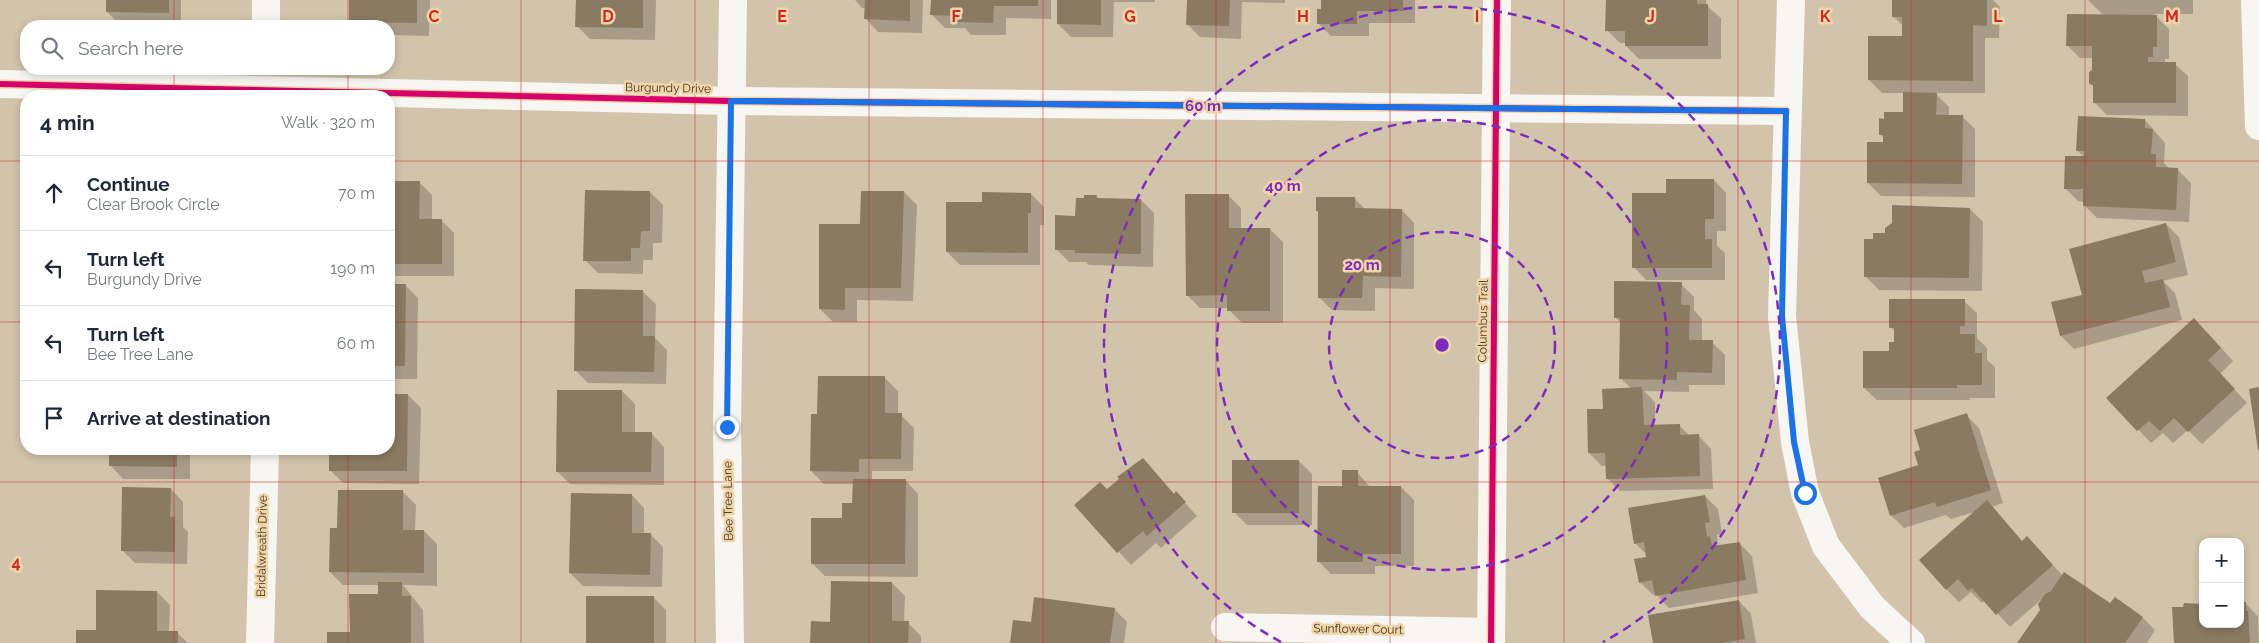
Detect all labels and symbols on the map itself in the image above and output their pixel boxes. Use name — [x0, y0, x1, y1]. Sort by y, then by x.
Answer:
text: C — [429, 7, 440, 26]
text: D — [602, 7, 614, 26]
text: E — [777, 7, 787, 26]
text: F — [951, 7, 961, 26]
text: G — [1124, 7, 1136, 26]
text: H — [1297, 7, 1309, 26]
text: I — [1475, 7, 1479, 26]
text: J — [1647, 7, 1655, 26]
text: K — [1820, 7, 1831, 26]
text: L — [1993, 7, 2003, 26]
text: M — [2165, 7, 2179, 26]
street label: Burgundy Drive — [625, 80, 711, 96]
text: 60 m — [1185, 97, 1221, 115]
text: 40 m — [1265, 177, 1301, 195]
text: 20 m — [1344, 256, 1380, 274]
street label: Columbus Trail — [1475, 279, 1491, 362]
centre of rings — [1433, 336, 1451, 354]
route end — [716, 416, 739, 439]
street label: Bee Tree Lane — [720, 461, 736, 541]
route start — [1794, 482, 1817, 505]
street label: Bridalwreath Drive — [254, 495, 270, 597]
text: 4 — [11, 553, 21, 572]
street label: Sunflower Court — [1313, 621, 1403, 637]

